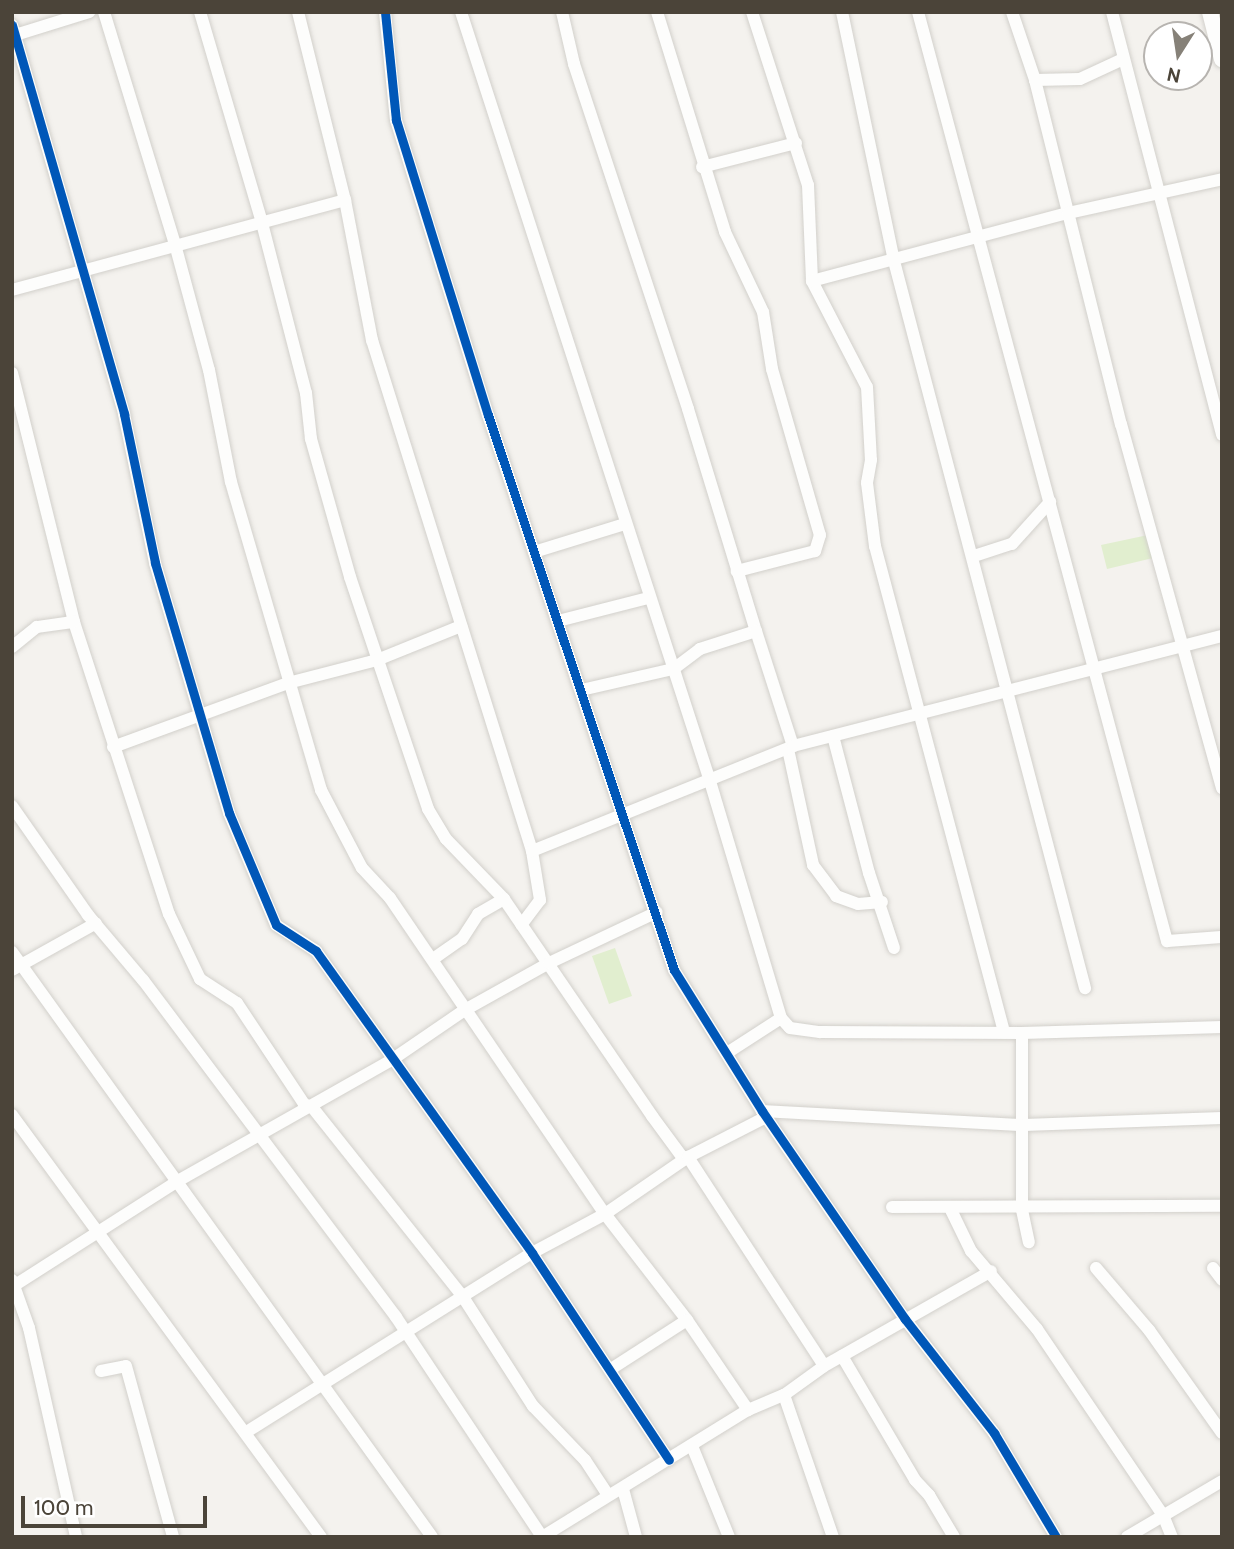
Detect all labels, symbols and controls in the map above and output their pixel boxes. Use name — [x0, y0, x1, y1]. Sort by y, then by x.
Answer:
north arrow — [1143, 21, 1213, 91]
text: N — [1165, 62, 1183, 88]
scale bar — [24, 1482, 210, 1526]
text: 100 m — [34, 1495, 93, 1520]

